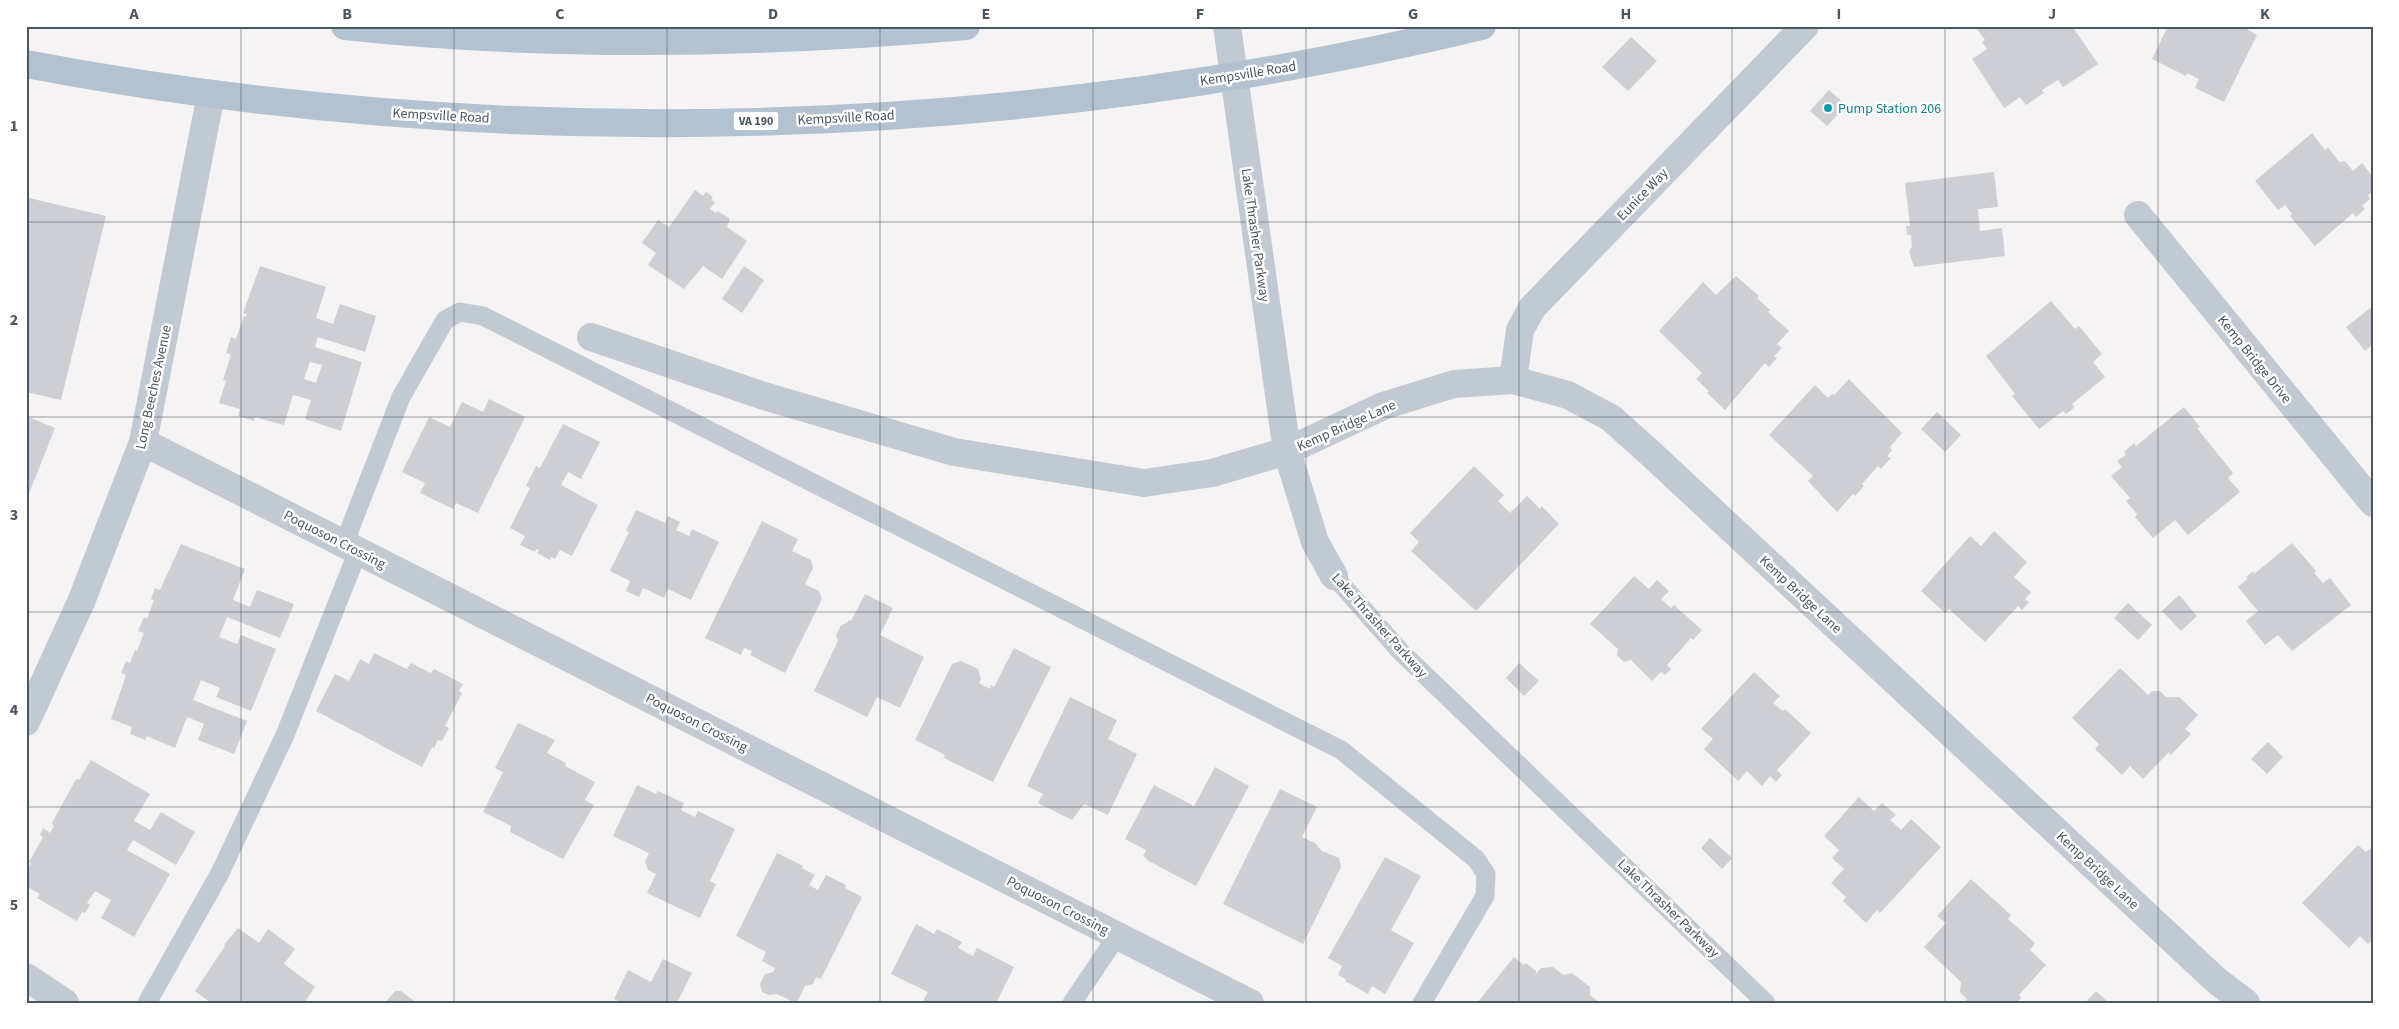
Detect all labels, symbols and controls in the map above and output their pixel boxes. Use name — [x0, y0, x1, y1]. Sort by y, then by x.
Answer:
text: A — [128, 3, 139, 25]
text: B — [342, 3, 352, 25]
text: C — [555, 3, 565, 25]
text: D — [768, 3, 778, 25]
text: E — [982, 3, 990, 25]
text: F — [1196, 3, 1204, 25]
text: G — [1408, 3, 1418, 25]
text: H — [1621, 3, 1631, 25]
text: I — [1837, 3, 1841, 25]
text: J — [2048, 3, 2056, 25]
text: K — [2260, 3, 2270, 25]
street label: Kempsville Road — [1199, 57, 1298, 91]
place label: Pump Station 206 — [1838, 99, 1941, 119]
marker: Pump Station 206 — [1822, 102, 1834, 114]
street label: Kempsville Road — [392, 103, 490, 129]
street label: Kempsville Road — [797, 105, 895, 131]
road number: VA 190 — [734, 112, 778, 130]
text: 1 — [10, 115, 18, 137]
street label: Eunice Way — [1612, 164, 1673, 225]
street label: Lake Thrasher Parkway — [1236, 167, 1274, 304]
text: 2 — [10, 309, 18, 331]
street label: Kemp Bridge Drive — [2212, 311, 2296, 408]
street label: Long Beeches Avenue — [131, 323, 177, 451]
street label: Kemp Bridge Lane — [1294, 395, 1399, 457]
text: 3 — [10, 504, 18, 526]
street label: Poquoson Crossing — [280, 506, 389, 574]
street label: Kemp Bridge Lane — [1755, 551, 1846, 638]
street label: Lake Thrasher Parkway — [1327, 569, 1432, 683]
street label: Poquoson Crossing — [642, 689, 751, 757]
text: 4 — [10, 699, 19, 721]
street label: Kemp Bridge Lane — [2052, 827, 2143, 914]
street label: Lake Thrasher Parkway — [1613, 855, 1724, 963]
street label: Poquoson Crossing — [1003, 872, 1112, 940]
text: 5 — [10, 894, 18, 916]

